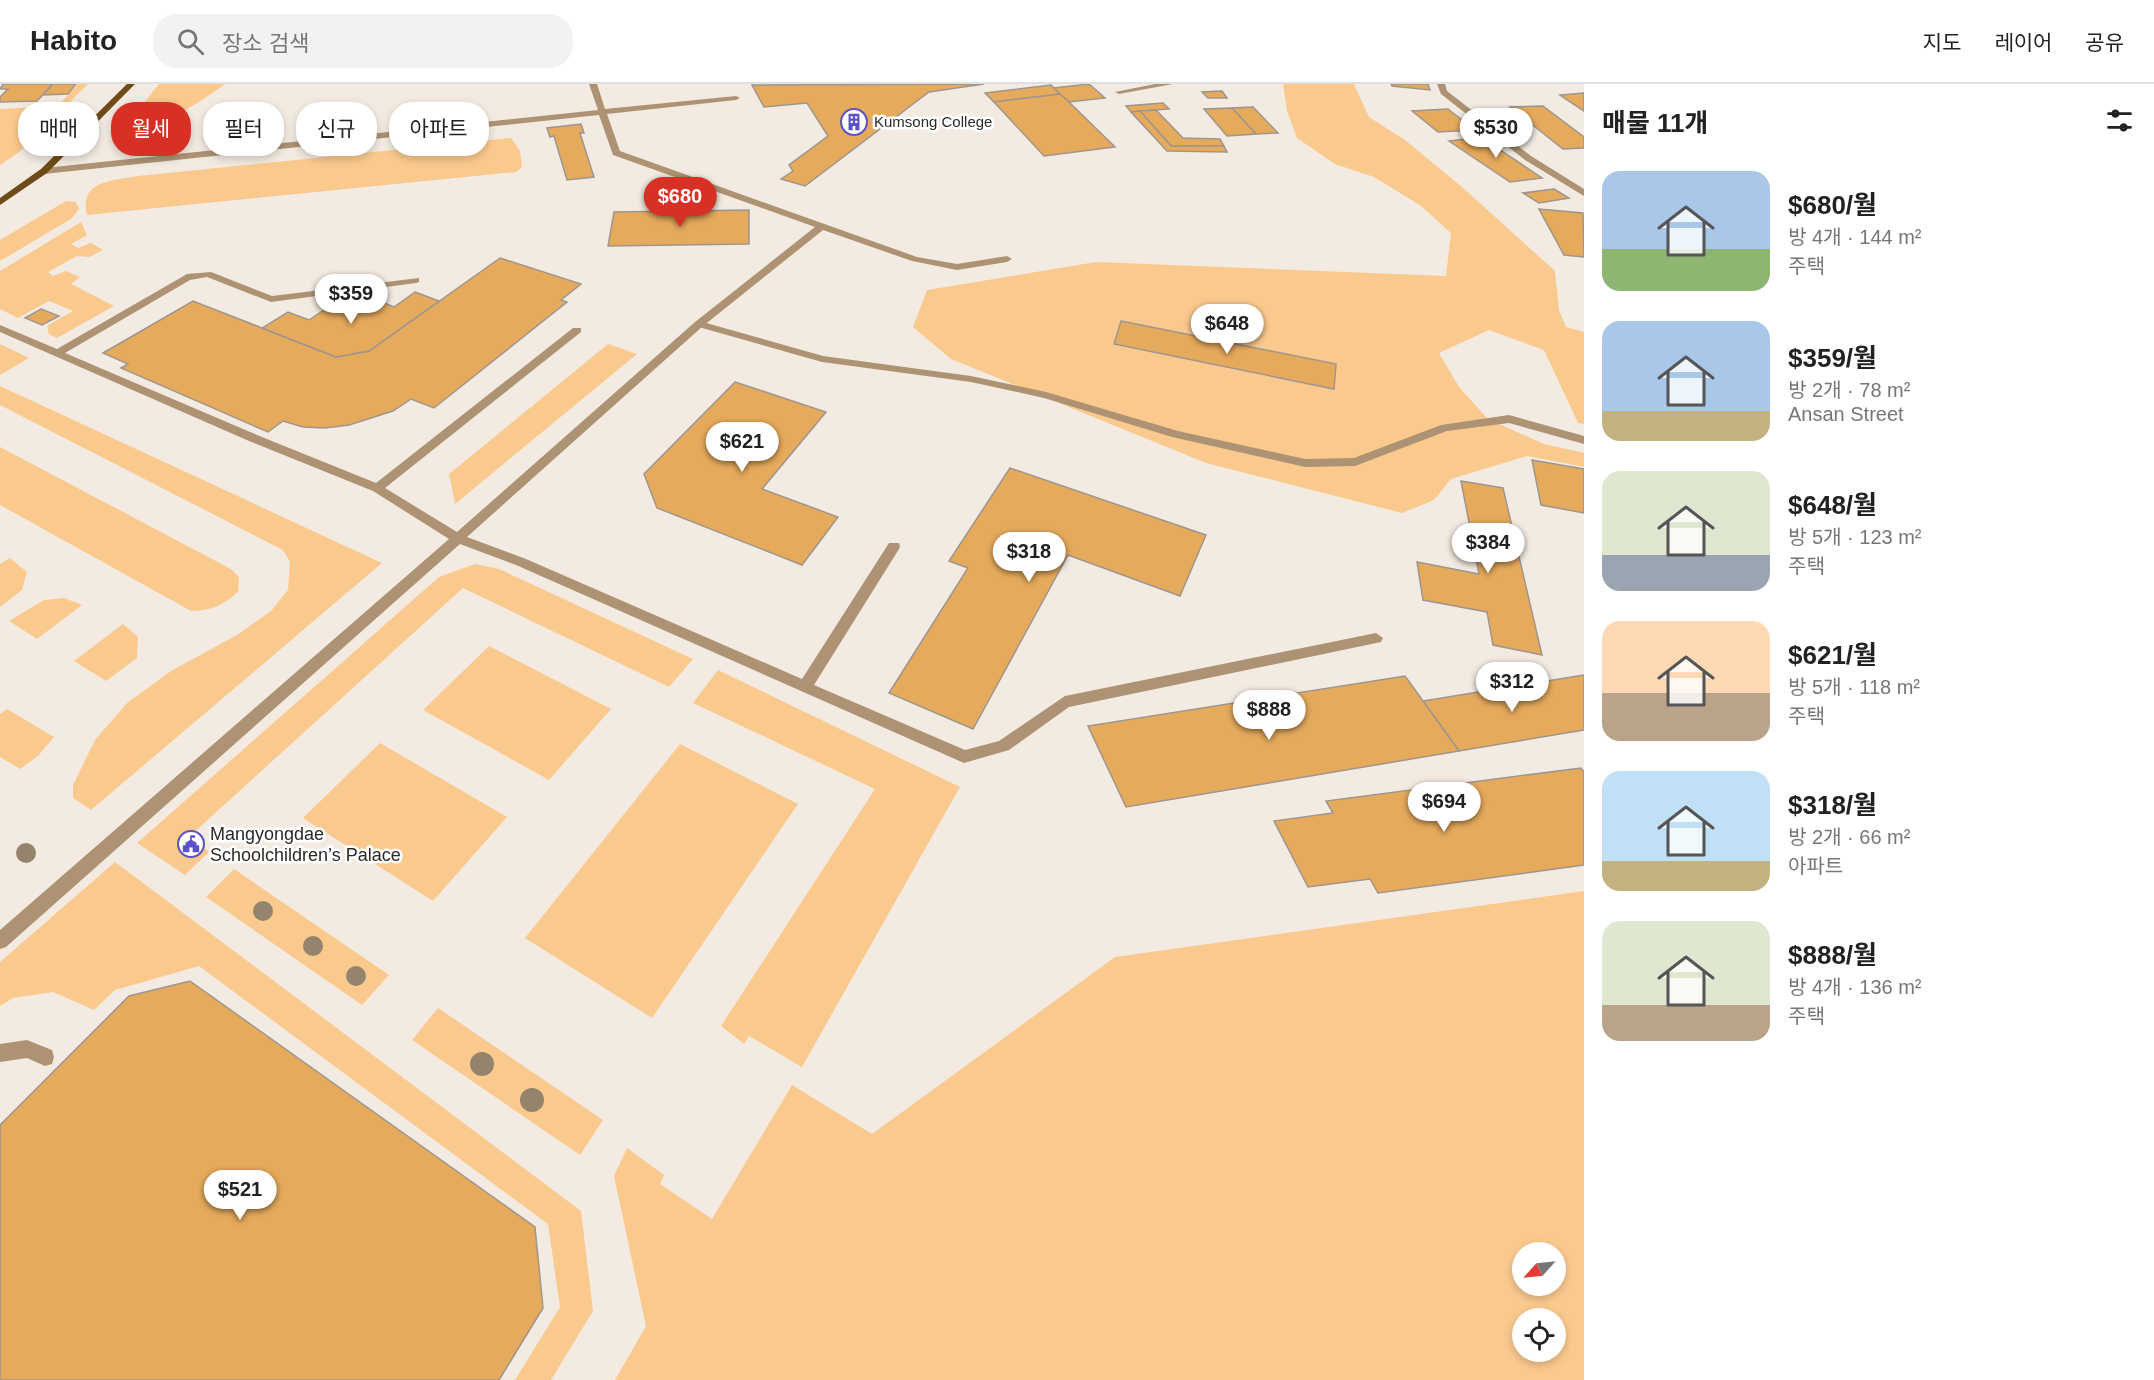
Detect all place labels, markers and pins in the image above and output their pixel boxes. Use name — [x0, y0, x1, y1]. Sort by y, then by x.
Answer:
building icon: Kumsong College — [839, 107, 869, 137]
pin: $530 — [1460, 108, 1532, 159]
place label: Kumsong College — [874, 113, 992, 130]
pin: $680 — [644, 177, 716, 228]
pin: $359 — [315, 274, 387, 325]
pin: $648 — [1191, 304, 1263, 355]
pin: $621 — [706, 422, 778, 473]
pin: $384 — [1452, 523, 1524, 574]
pin: $318 — [993, 532, 1065, 583]
pin: $312 — [1476, 662, 1548, 713]
pin: $888 — [1233, 690, 1305, 741]
pin: $694 — [1408, 782, 1480, 833]
place label: Mangyongdae Schoolchildren’s Palace — [210, 824, 401, 865]
public building icon: Mangyongdae Schoolchildren’s Palace — [176, 829, 206, 859]
pin: $521 — [204, 1170, 276, 1221]

